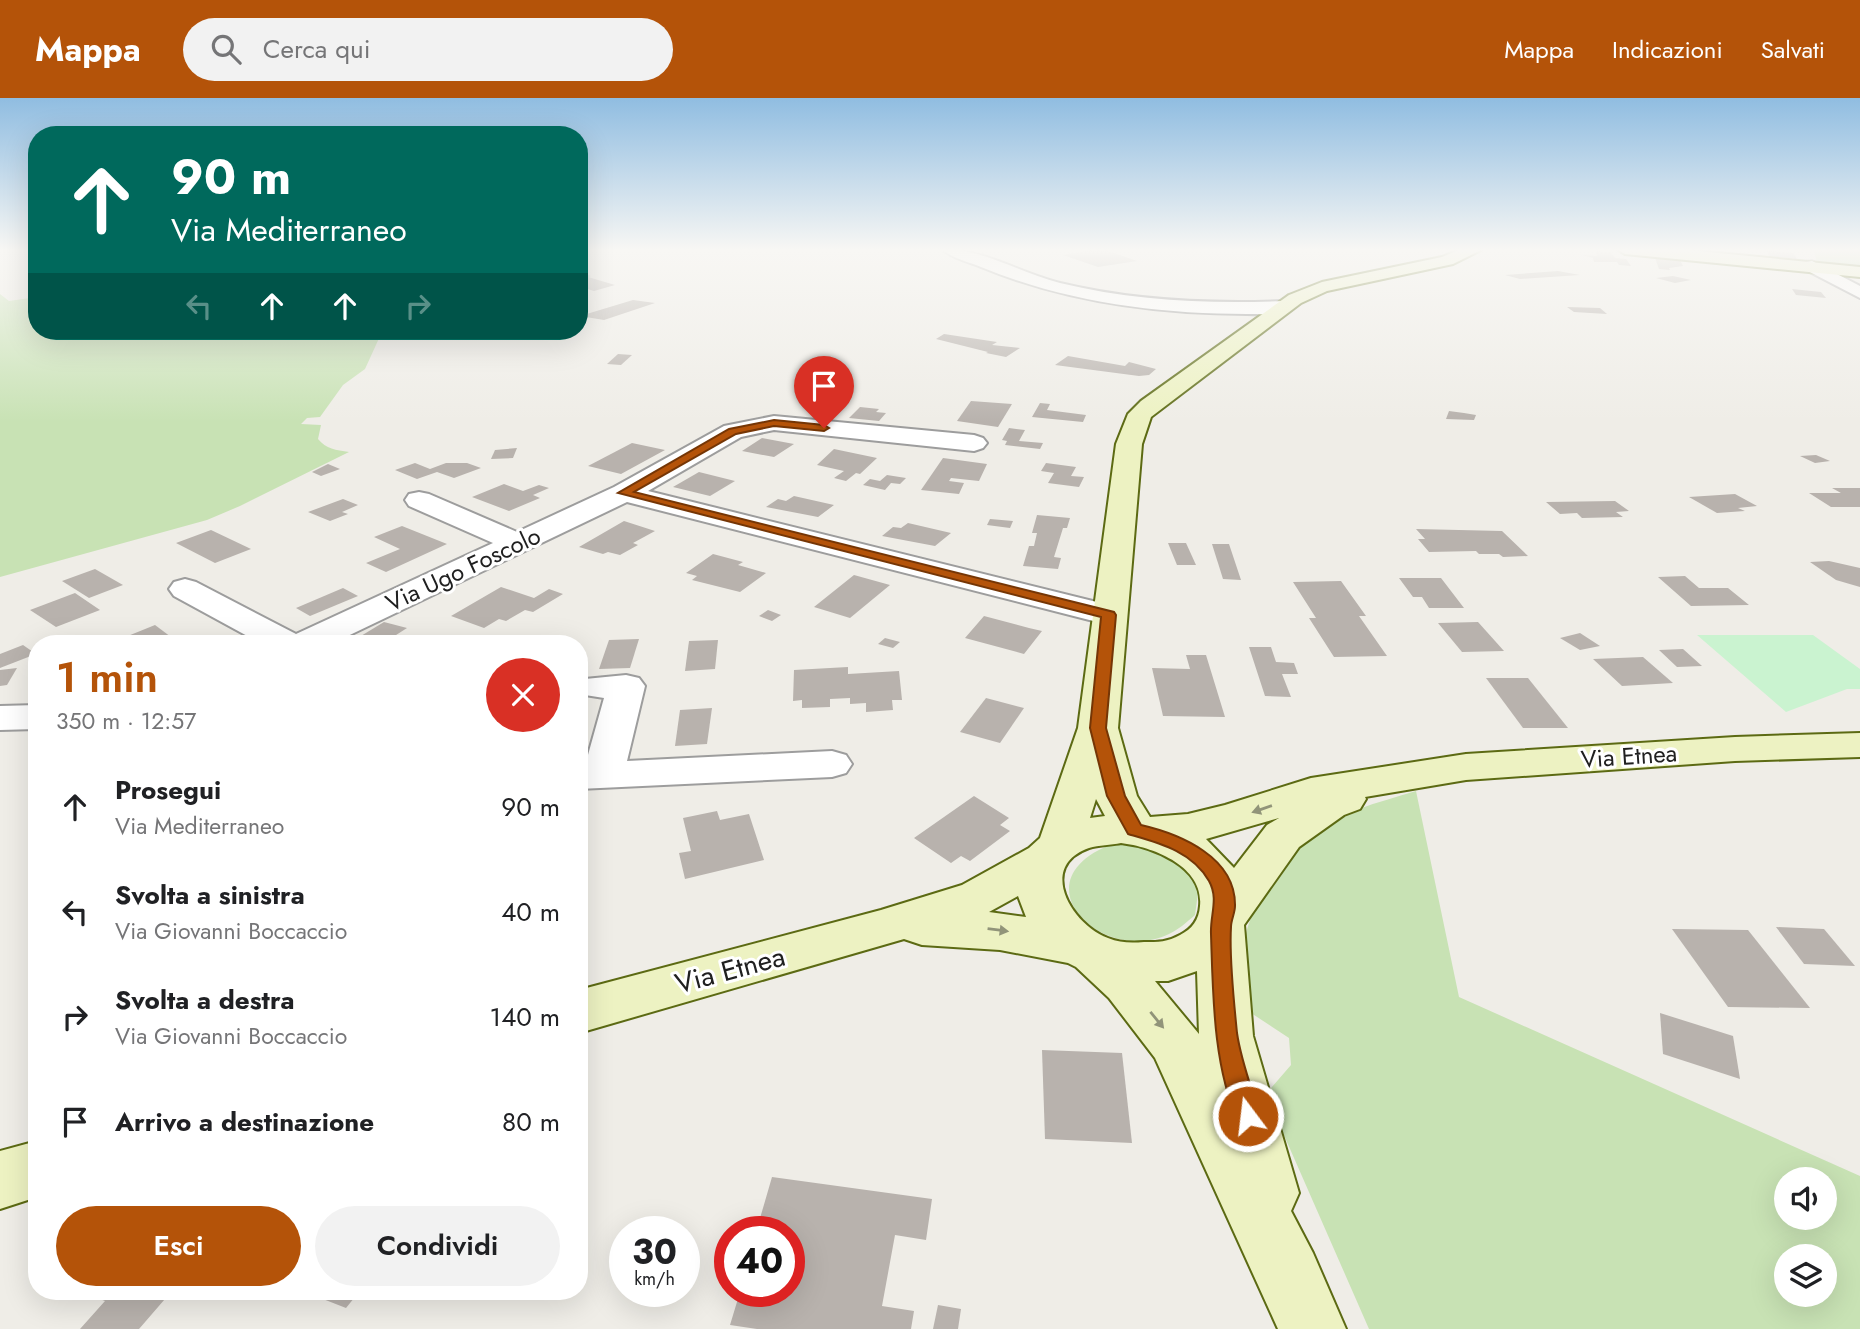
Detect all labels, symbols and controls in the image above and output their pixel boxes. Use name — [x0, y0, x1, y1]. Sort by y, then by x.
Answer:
search box — [183, 18, 673, 81]
text: Mappa — [35, 26, 141, 73]
icon: search — [207, 30, 245, 68]
text: Cerca qui — [263, 30, 370, 68]
text: Mappa — [1504, 32, 1574, 67]
text: Indicazioni — [1612, 32, 1723, 67]
text: Salvati — [1761, 32, 1825, 67]
text: 90 m — [171, 142, 291, 212]
icon: ahead — [56, 154, 147, 245]
text: Via Mediterraneo — [171, 207, 407, 253]
icon: left — [180, 287, 218, 325]
icon: ahead — [253, 287, 291, 325]
icon: ahead — [326, 287, 364, 325]
icon: right — [399, 287, 437, 325]
pin — [794, 356, 854, 428]
icon: arrive — [805, 367, 843, 405]
street label: Via Ugo Foscolo — [380, 518, 546, 620]
text: 1 min — [56, 647, 158, 708]
button: close — [486, 658, 560, 732]
text: 350 m · 12:57 — [56, 704, 196, 738]
street label: Via Etnea — [1580, 735, 1678, 777]
text: Prosegui — [115, 771, 221, 809]
icon: ahead — [56, 788, 94, 826]
text: 90 m — [501, 788, 560, 826]
one-way arrow — [1251, 804, 1272, 814]
text: Via Mediterraneo — [115, 809, 284, 843]
text: Svolta a sinistra — [115, 876, 305, 914]
icon: left — [56, 893, 94, 931]
text: 40 m — [501, 893, 560, 931]
text: Via Giovanni Boccaccio — [115, 914, 347, 948]
one-way arrow — [987, 924, 1009, 935]
street label: Via Etnea — [670, 936, 790, 1004]
text: Svolta a destra — [115, 981, 295, 1019]
icon: right — [56, 998, 94, 1036]
text: 140 m — [489, 998, 560, 1036]
one-way arrow — [1149, 1012, 1164, 1029]
text: Via Giovanni Boccaccio — [115, 1019, 347, 1053]
position arrow — [1211, 1079, 1285, 1153]
icon: arrive — [56, 1103, 94, 1141]
text: Arrivo a destinazione — [115, 1103, 374, 1141]
text: 80 m — [502, 1103, 560, 1141]
map controls — [1774, 1167, 1837, 1307]
button: sound — [1774, 1167, 1837, 1230]
button: Esci — [56, 1206, 301, 1286]
button: Condividi — [315, 1206, 560, 1286]
speed limit sign: 40 — [714, 1216, 805, 1307]
text: 30 — [632, 1227, 677, 1277]
button: layers — [1774, 1244, 1837, 1307]
text: km/h — [634, 1266, 675, 1292]

